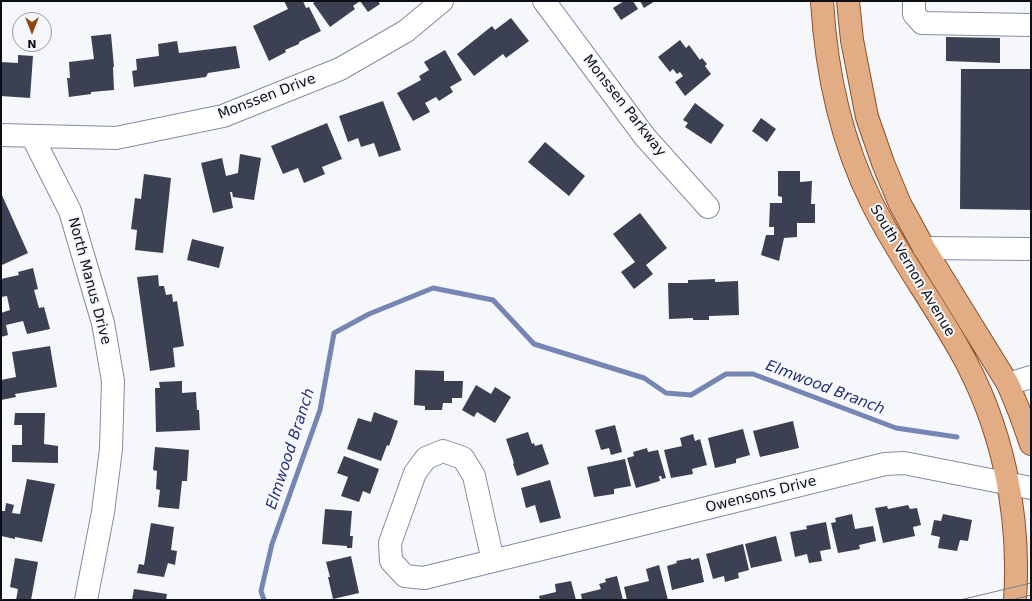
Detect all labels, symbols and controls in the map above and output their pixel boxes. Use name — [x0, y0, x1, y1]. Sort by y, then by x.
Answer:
north arrow — [12, 12, 52, 52]
text: N — [27, 37, 37, 50]
street label: Monssen Parkway — [579, 52, 669, 160]
street label: Monssen Drive — [216, 71, 318, 123]
street label: South Vernon Avenue — [866, 202, 958, 340]
street label: North Manus Drive — [64, 216, 114, 346]
water label: Elmwood Branch — [763, 357, 887, 419]
water label: Elmwood Branch — [263, 386, 319, 512]
street label: Owensons Drive — [704, 473, 818, 517]

